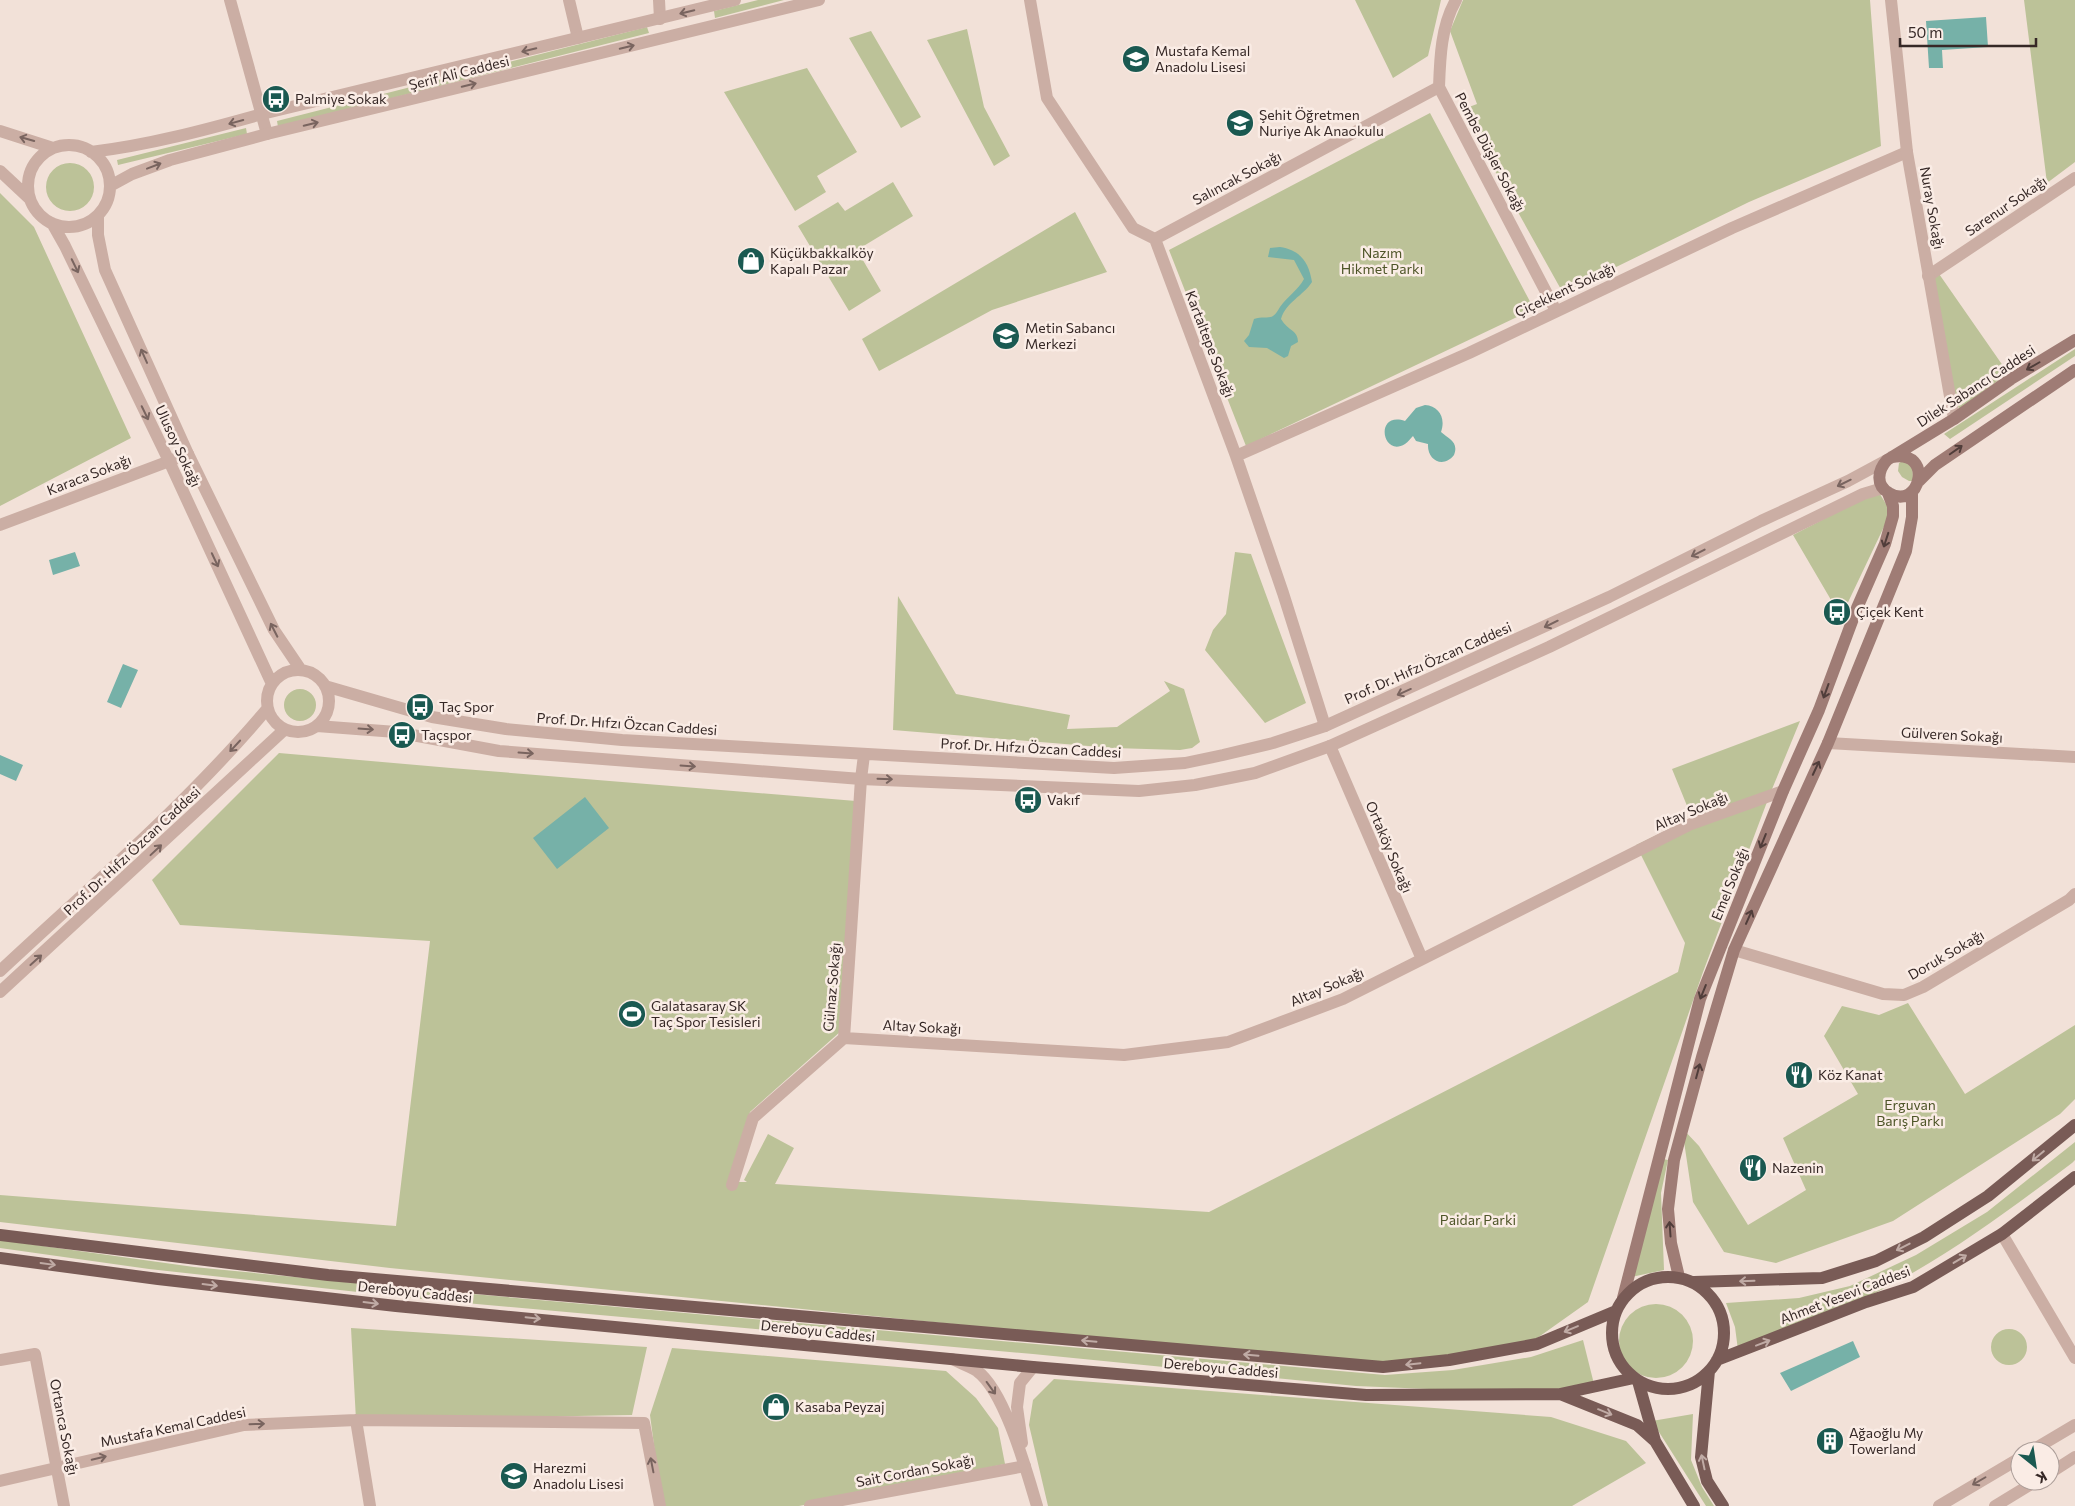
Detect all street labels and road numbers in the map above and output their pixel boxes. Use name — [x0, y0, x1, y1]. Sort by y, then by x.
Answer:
street label: Şerif Ali Caddesi — [407, 52, 511, 93]
street label: Pembe Düşler Sokağı — [1452, 89, 1529, 214]
street label: Salıncak Sokağı — [1190, 147, 1284, 208]
street label: Nuray Sokağı — [1917, 165, 1948, 251]
street label: Sarenur Sokağı — [1962, 172, 2050, 239]
street label: Çiçekkent Sokağı — [1512, 259, 1618, 320]
street label: Kartaltepe Sokağı — [1182, 288, 1239, 400]
street label: Dilek Sabancı Caddesi — [1913, 341, 2038, 430]
street label: Ulusoy Sokağı — [152, 402, 205, 490]
street label: Karaca Sokağı — [44, 451, 133, 498]
street label: Prof. Dr. Hıfzı Özcan Caddesi — [1342, 618, 1514, 707]
street label: Prof. Dr. Hıfzı Özcan Caddesi — [536, 709, 718, 738]
street label: Gülveren Sokağı — [1901, 723, 2003, 746]
street label: Prof. Dr. Hıfzı Özcan Caddesi — [940, 734, 1122, 761]
street label: Prof. Dr. Hıfzı Özcan Caddesi — [60, 783, 204, 919]
street label: Altay Sokağı — [1651, 787, 1730, 834]
street label: Ortaköy Sokağı — [1362, 798, 1416, 895]
street label: Emel Sokağı — [1707, 845, 1752, 923]
street label: Doruk Sokağı — [1905, 926, 1987, 983]
street label: Gülnaz Sokağı — [819, 942, 844, 1032]
street label: Altay Sokağı — [1287, 963, 1366, 1010]
street label: Altay Sokağı — [882, 1016, 962, 1037]
street label: Ahmet Yesevi Caddesi — [1777, 1262, 1912, 1327]
street label: Dereboyu Caddesi — [357, 1277, 473, 1306]
street label: Dereboyu Caddesi — [760, 1316, 876, 1345]
street label: Dereboyu Caddesi — [1163, 1354, 1279, 1381]
street label: Ortanca Sokağı — [47, 1377, 82, 1476]
street label: Mustafa Kemal Caddesi — [99, 1403, 247, 1450]
street label: Sait Cordan Sokağı — [855, 1451, 975, 1490]

